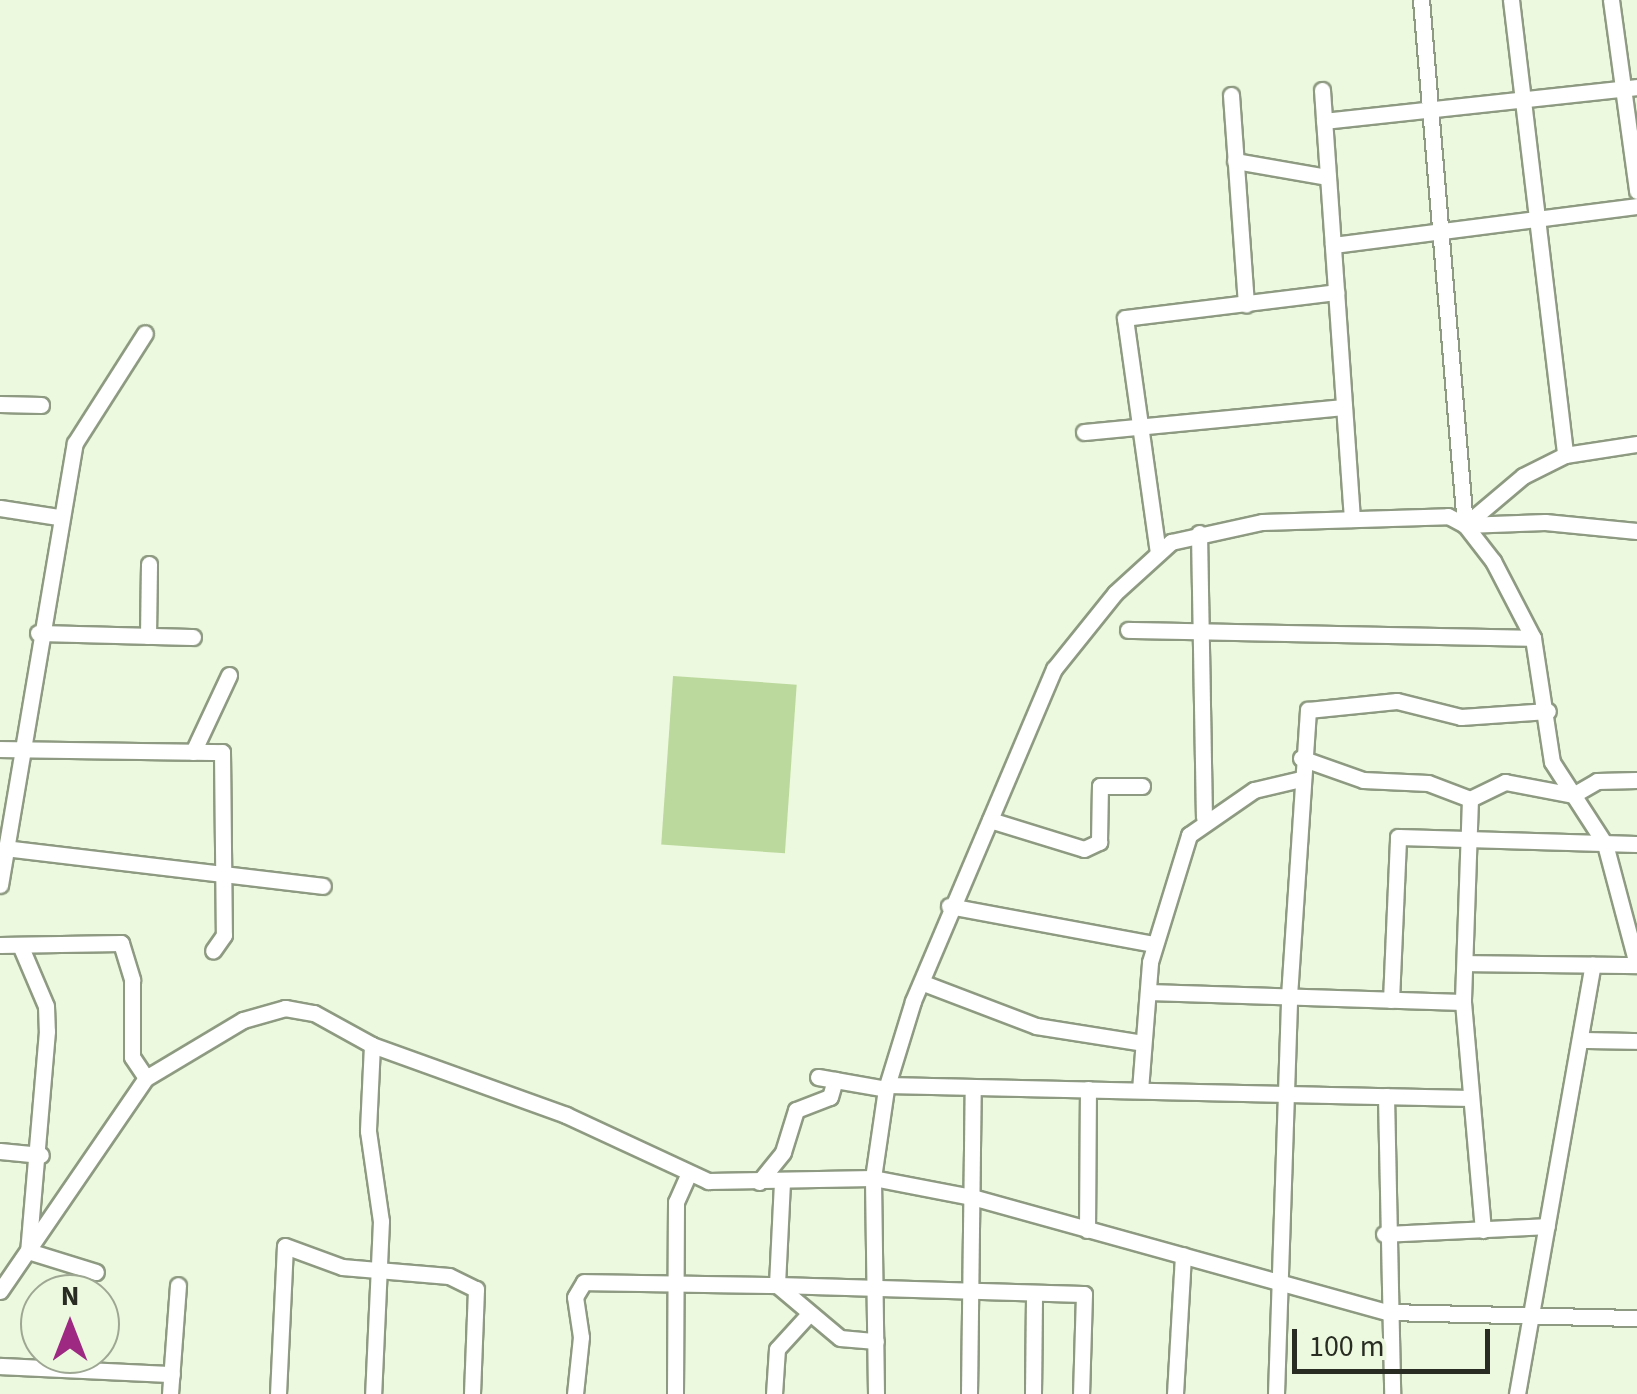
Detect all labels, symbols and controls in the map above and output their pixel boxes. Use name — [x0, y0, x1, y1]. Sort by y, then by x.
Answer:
north arrow — [20, 1274, 120, 1374]
text: N — [61, 1276, 79, 1316]
scale bar — [1297, 1309, 1494, 1371]
text: 100 m — [1309, 1325, 1385, 1368]

